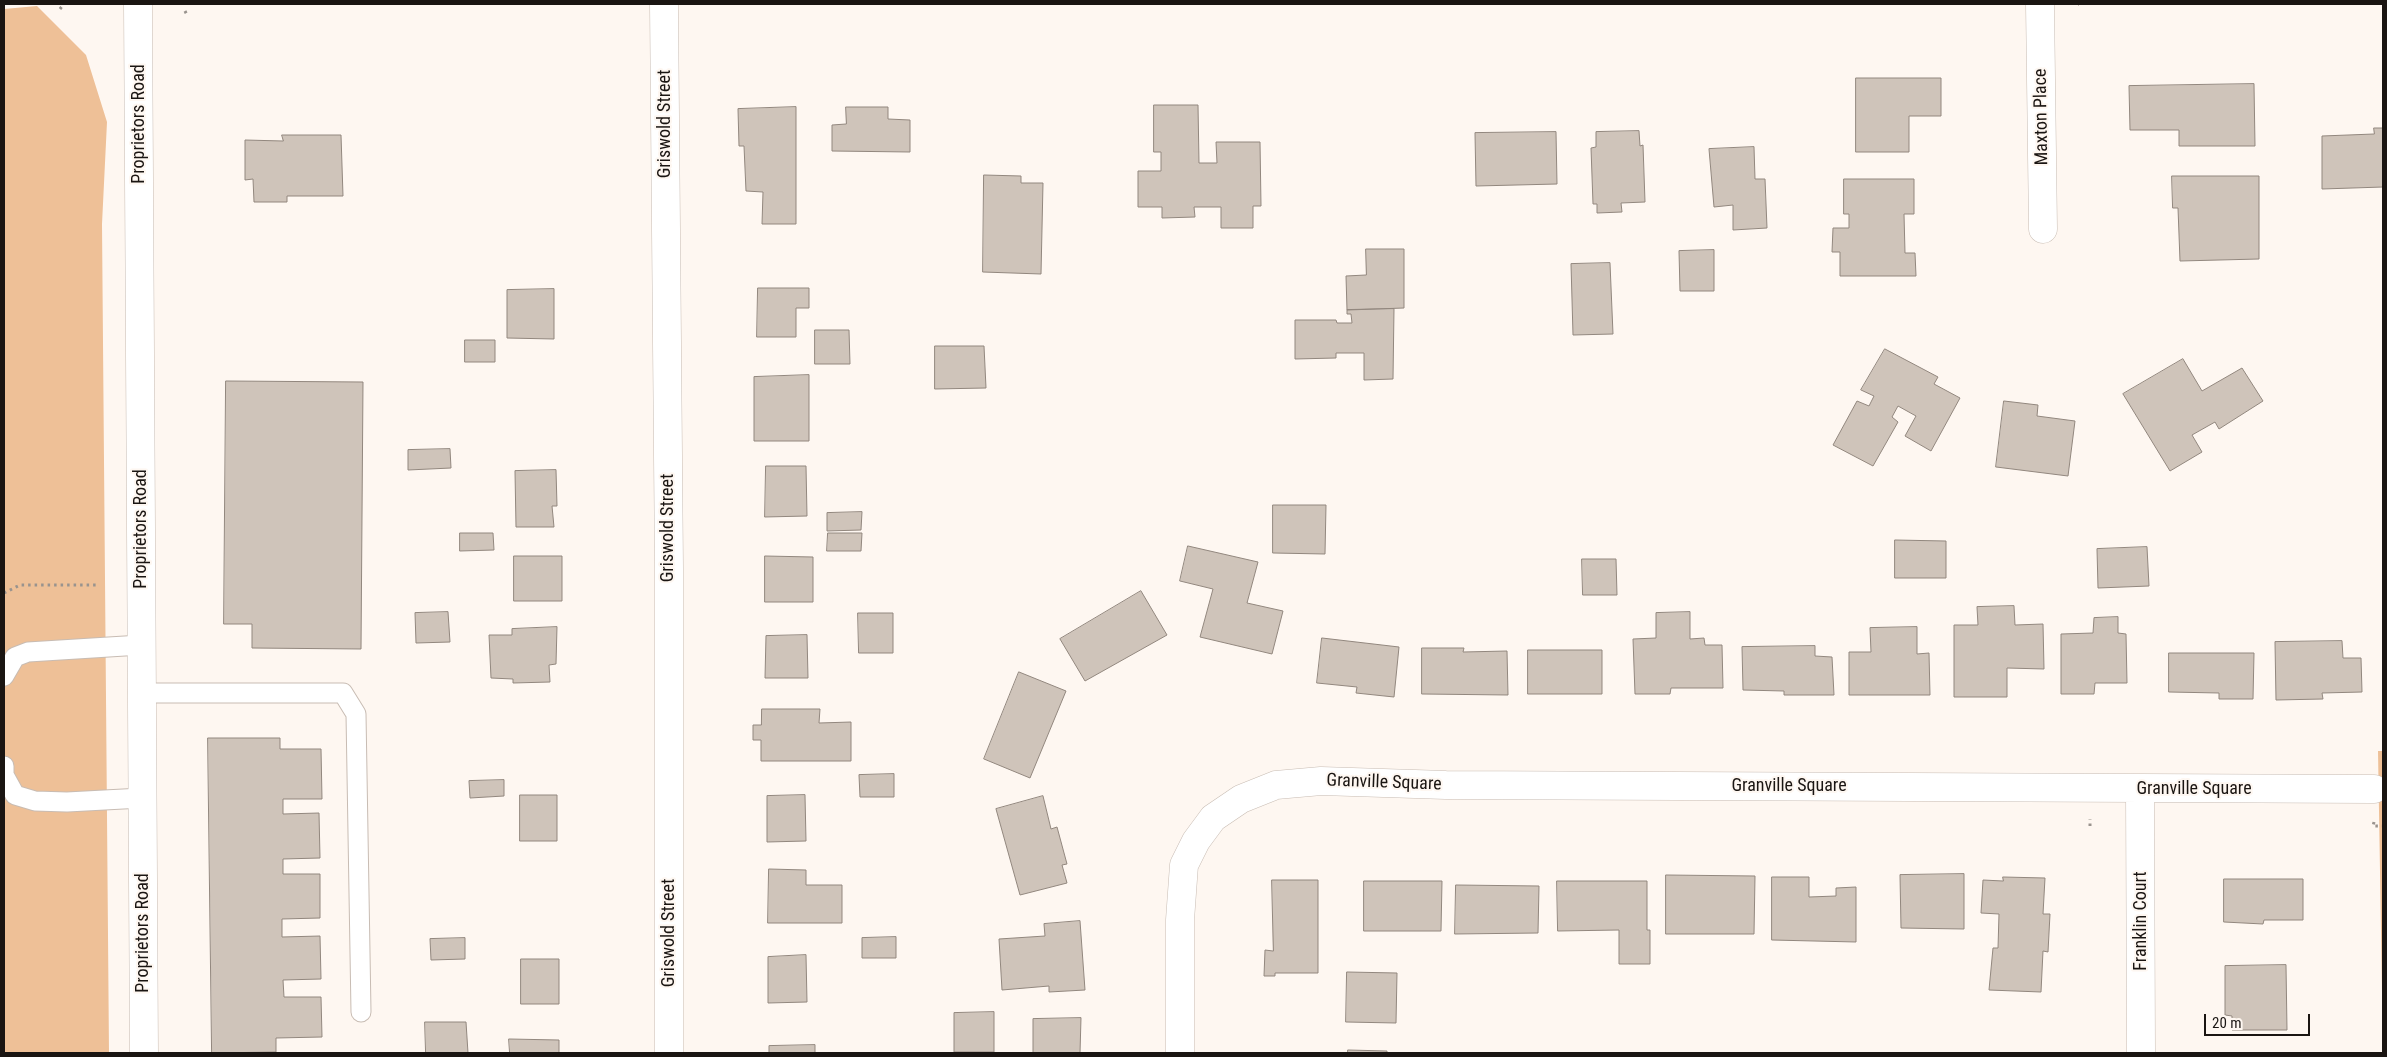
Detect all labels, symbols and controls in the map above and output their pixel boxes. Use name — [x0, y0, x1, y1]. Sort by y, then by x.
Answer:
street label: Proprietors Road — [128, 64, 150, 184]
street label: Maxton Place — [2030, 69, 2054, 165]
street label: Griswold Street — [654, 70, 676, 178]
street label: Proprietors Road — [130, 469, 152, 589]
street label: Griswold Street — [657, 474, 679, 582]
street label: Granville Square — [1326, 770, 1442, 796]
street label: Granville Square — [1731, 775, 1847, 797]
street label: Granville Square — [2136, 778, 2252, 800]
street label: Franklin Court — [2130, 871, 2152, 971]
street label: Proprietors Road — [132, 873, 154, 993]
street label: Griswold Street — [658, 879, 680, 987]
scale bar — [2207, 1004, 2313, 1036]
text: 20 m — [2212, 1014, 2242, 1032]

